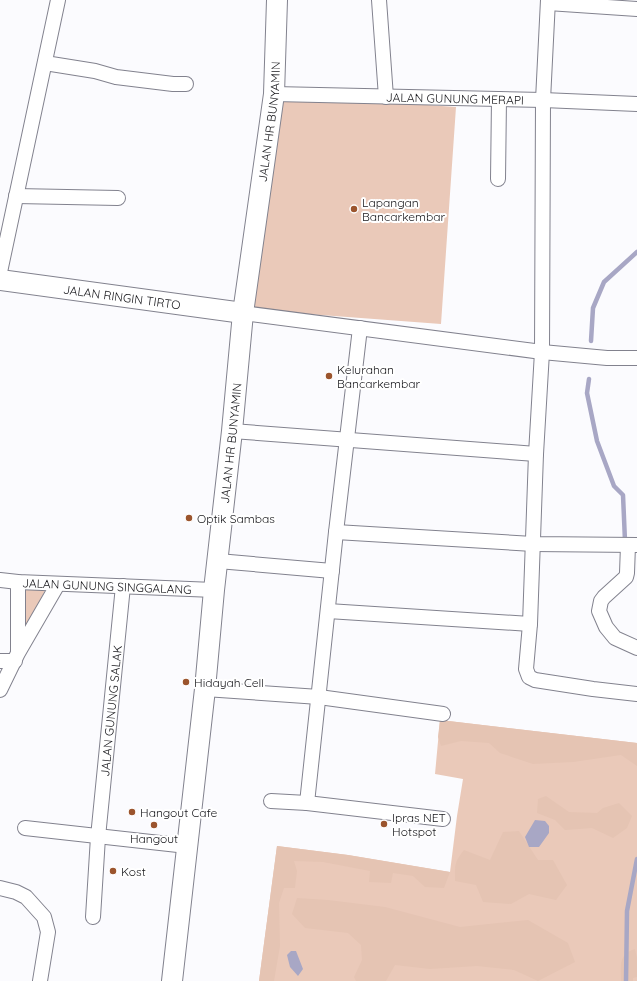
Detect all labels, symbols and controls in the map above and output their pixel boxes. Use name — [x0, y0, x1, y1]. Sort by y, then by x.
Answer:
street label: JALAN HR BUNYAMIN — [254, 61, 283, 183]
street label: JALAN GUNUNG MERAPI — [386, 89, 524, 107]
place label: Lapangan Bancarkembar — [362, 195, 446, 224]
marker: Lapangan Bancarkembar — [349, 204, 359, 214]
street label: JALAN RINGIN TIRTO — [62, 281, 181, 312]
place label: Kelurahan Bancarkembar — [337, 362, 421, 391]
marker: Kelurahan Bancarkembar — [324, 371, 334, 381]
street label: JALAN HR BUNYAMIN — [216, 382, 244, 504]
place label: Optik Sambas — [197, 511, 275, 526]
marker: Optik Sambas — [184, 513, 194, 523]
street label: JALAN GUNUNG SINGGALANG — [22, 575, 192, 597]
street label: JALAN GUNUNG SALAK — [97, 644, 125, 777]
place label: Hidayah Cell — [194, 675, 264, 690]
marker: Hidayah Cell — [181, 677, 191, 687]
place label: Hangout Cafe — [140, 805, 217, 820]
marker: Hangout Cafe — [127, 807, 137, 817]
place label: Ipras NET Hotspot — [392, 810, 446, 839]
marker: Ipras NET Hotspot — [379, 819, 389, 829]
marker: Hangout — [149, 820, 159, 830]
place label: Hangout — [130, 831, 178, 846]
place label: Kost — [121, 864, 146, 879]
marker: Kost — [108, 866, 118, 876]

